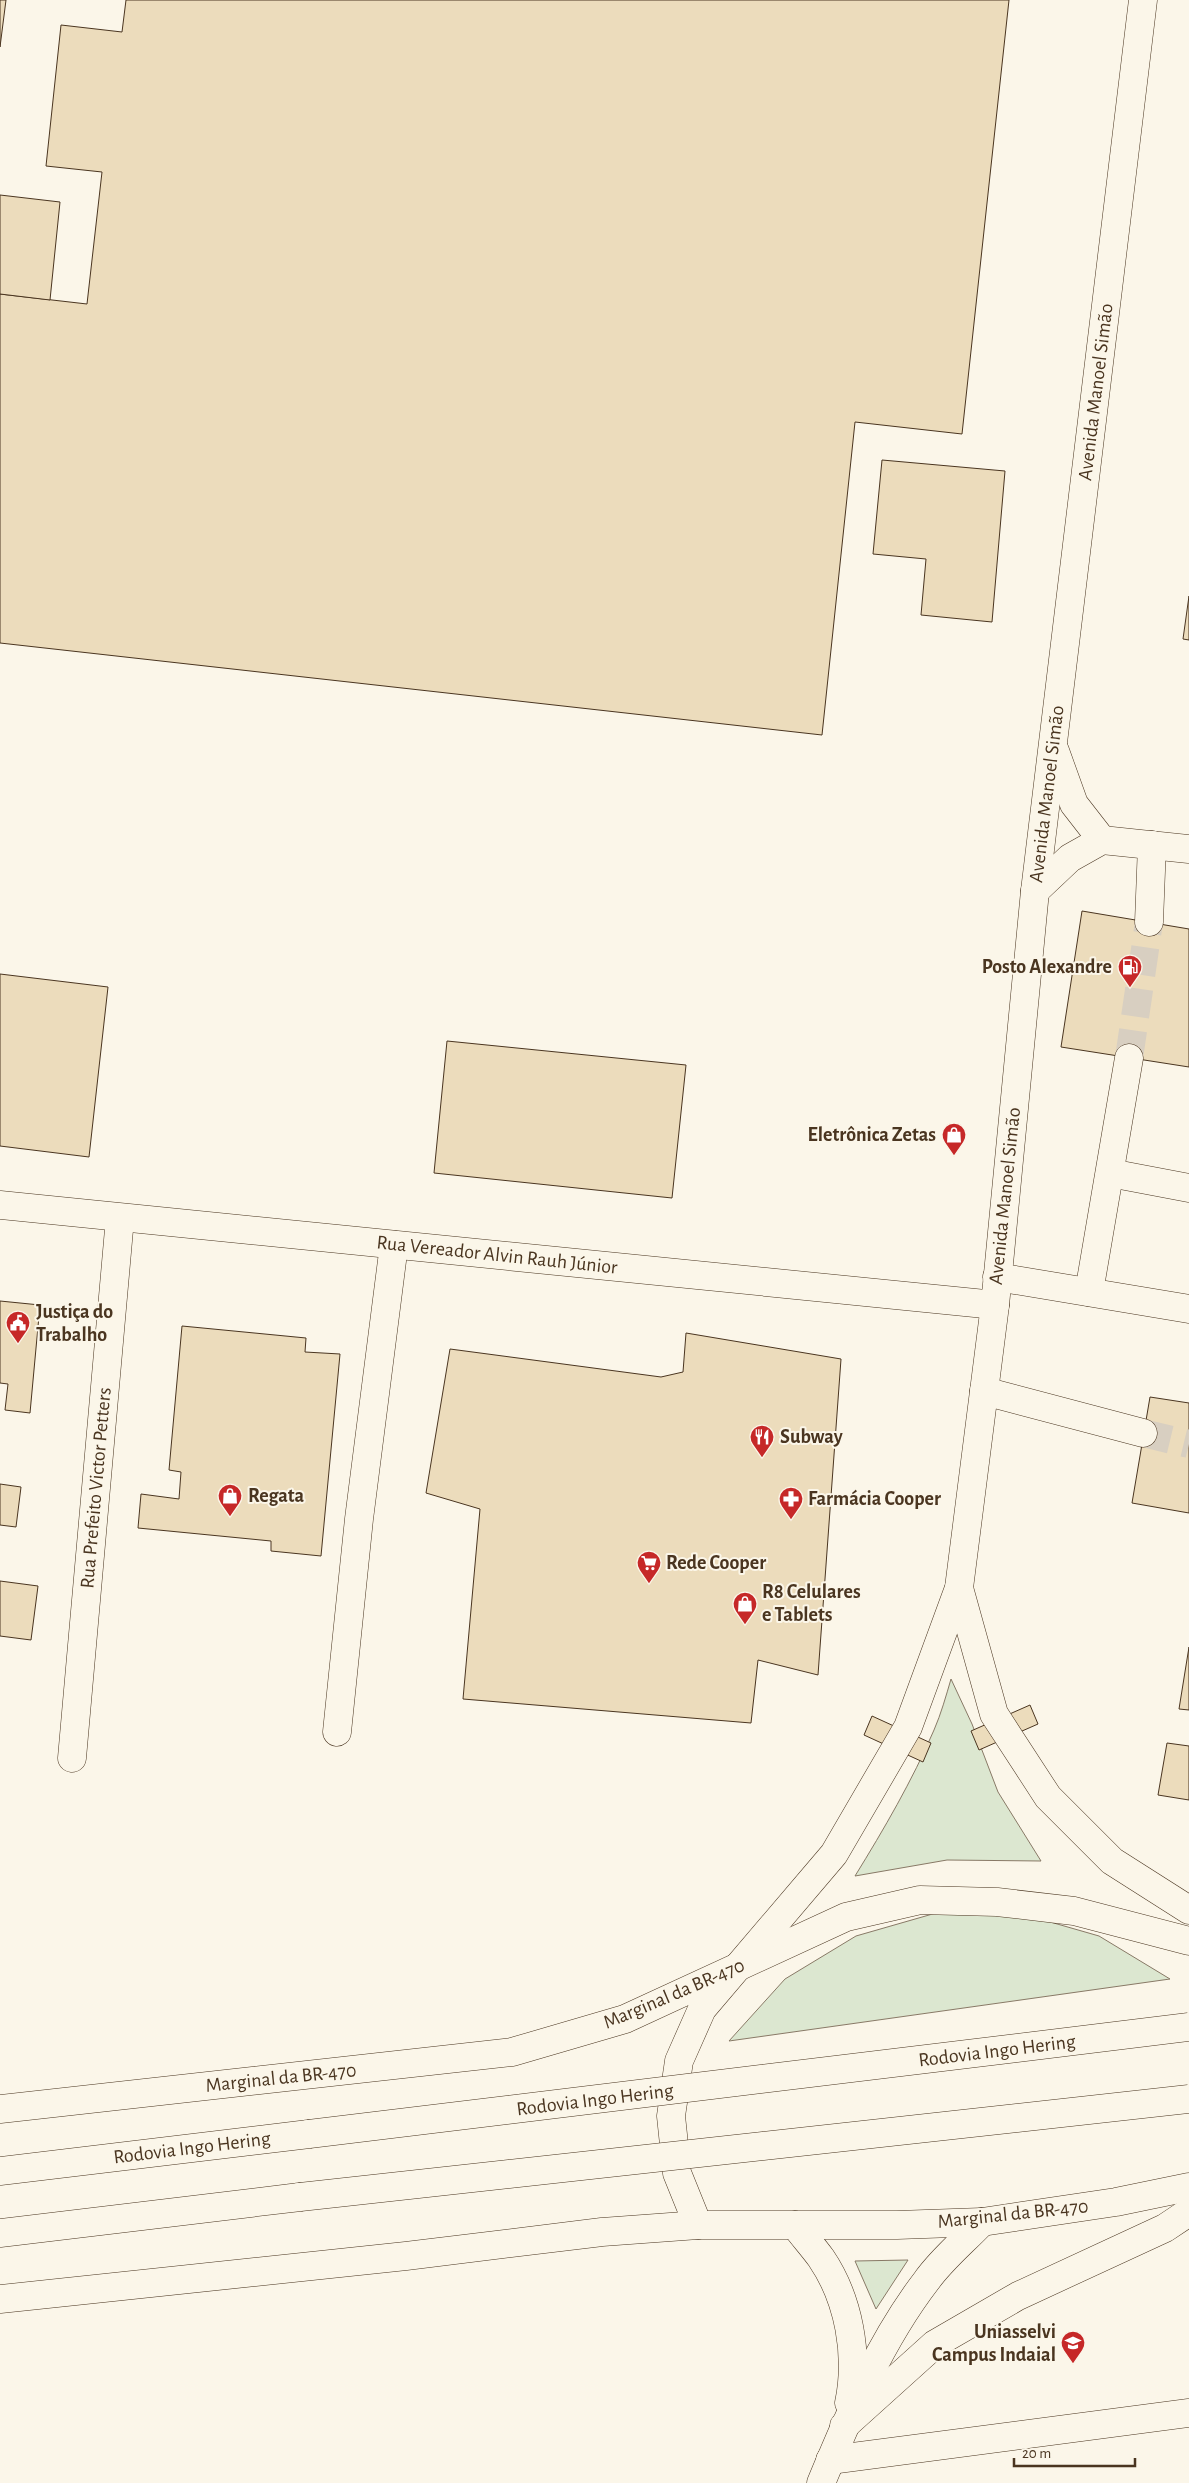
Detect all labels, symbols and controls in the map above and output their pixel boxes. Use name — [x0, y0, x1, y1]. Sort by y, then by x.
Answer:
street label: Avenida Manoel Simão — [1075, 302, 1117, 482]
street label: Avenida Manoel Simão — [1026, 704, 1068, 884]
fuel station icon: Posto Alexandre — [1117, 954, 1143, 988]
place label: Posto Alexandre — [982, 957, 1112, 977]
street label: Avenida Manoel Simão — [986, 1106, 1024, 1286]
shop icon: Eletrônica Zetas — [941, 1122, 967, 1156]
place label: Eletrônica Zetas — [807, 1125, 936, 1145]
street label: Rua Vereador Alvin Rauh Júnior — [376, 1232, 619, 1278]
place label: Justiça do Trabalho — [36, 1302, 113, 1345]
public building icon: Justiça do Trabalho — [5, 1310, 31, 1344]
street label: Rua Prefeito Victor Petters — [77, 1387, 115, 1589]
restaurant icon: Subway — [749, 1424, 775, 1458]
place label: Subway — [780, 1427, 843, 1447]
shop icon: Regata — [217, 1483, 243, 1517]
place label: Regata — [248, 1486, 305, 1506]
pharmacy icon: Farmácia Cooper — [778, 1486, 804, 1520]
place label: Farmácia Cooper — [808, 1489, 941, 1509]
supermarket icon: Rede Cooper — [636, 1550, 662, 1584]
place label: Rede Cooper — [666, 1553, 766, 1573]
place label: R8 Celulares e Tablets — [762, 1582, 861, 1625]
shop icon: R8 Celulares e Tablets — [732, 1591, 758, 1625]
street label: Marginal da BR-470 — [600, 1955, 748, 2033]
street label: Rodovia Ingo Hering — [917, 2031, 1077, 2071]
street label: Marginal da BR-470 — [205, 2060, 357, 2096]
street label: Rodovia Ingo Hering — [515, 2080, 675, 2120]
street label: Rodovia Ingo Hering — [112, 2128, 272, 2168]
street label: Marginal da BR-470 — [937, 2196, 1089, 2232]
place label: Uniasselvi Campus Indaial — [932, 2322, 1056, 2365]
school or university icon: Uniasselvi Campus Indaial — [1060, 2330, 1086, 2364]
scale bar — [1014, 2436, 1135, 2468]
text: 20 m — [1022, 2446, 1051, 2461]

